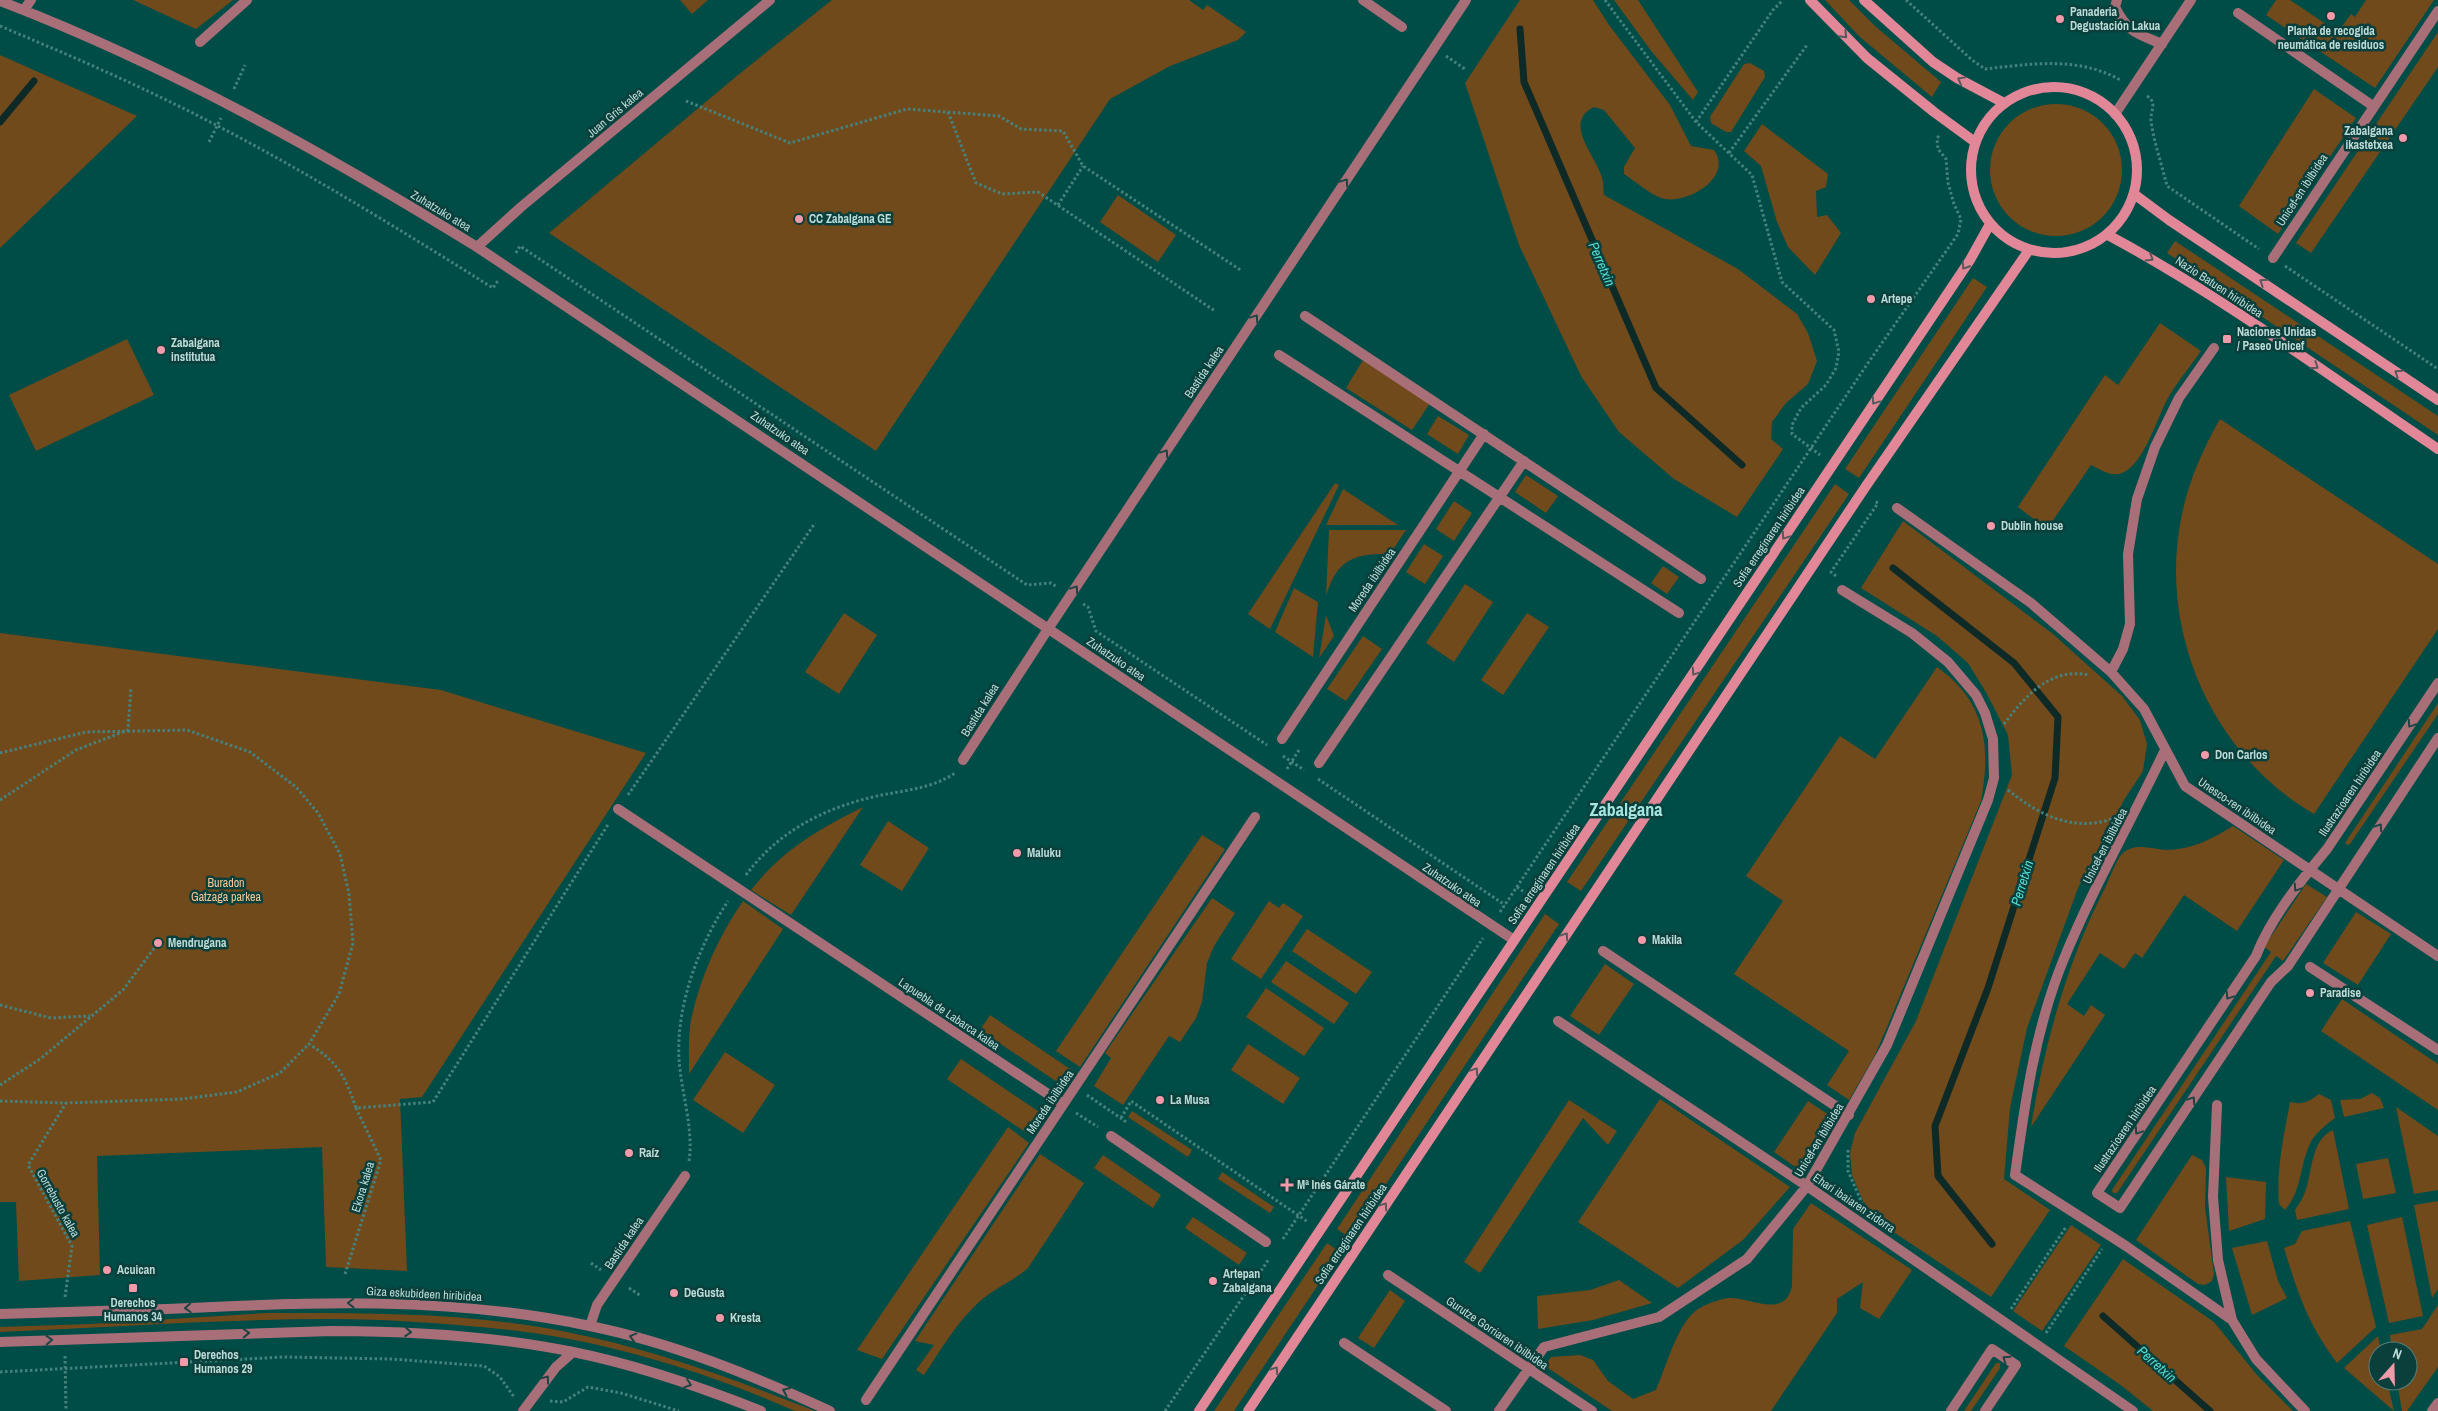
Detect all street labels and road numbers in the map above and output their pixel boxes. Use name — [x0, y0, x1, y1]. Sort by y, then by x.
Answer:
street label: Juan Gris kalea — [583, 84, 647, 141]
street label: Unicef-en ibilbidea — [2273, 150, 2332, 229]
street label: Zuhatzuko atea — [408, 187, 475, 236]
street label: Nazio Batuen hiribidea — [2172, 253, 2266, 322]
street label: Bastida kalea — [1181, 342, 1228, 401]
street label: Zuhatzuko atea — [747, 407, 813, 459]
street label: Sofia erreginaren hiribidea — [1729, 483, 1809, 590]
street label: Moreda ibilbidea — [1345, 544, 1400, 615]
street label: Zuhatzuko atea — [1083, 633, 1149, 685]
street label: Bastida kalea — [957, 680, 1003, 740]
street label: Ilustrazioaren hiribidea — [2315, 746, 2385, 839]
street label: Unesco-ren ibilbidea — [2195, 774, 2280, 838]
street label: Unicef-en ibilbidea — [2079, 805, 2131, 887]
street label: Sofia erreginaren hiribidea — [1504, 820, 1584, 927]
street label: Zuhatzuko atea — [1419, 859, 1485, 911]
street label: Lapuebla de Labarca kalea — [895, 974, 1003, 1054]
street label: Moreda ibilbidea — [1023, 1066, 1078, 1137]
street label: Ilustrazioaren hiribidea — [2090, 1082, 2160, 1175]
street label: Unicef-en ibilbidea — [1791, 1100, 1848, 1180]
street label: Ekora kalea — [348, 1159, 378, 1214]
street label: Gorrebusto kalea — [33, 1166, 84, 1240]
street label: Ehari ibaiaren zidorra — [1810, 1170, 1899, 1237]
street label: Sofia erreginaren hiribidea — [1311, 1180, 1391, 1287]
street label: Bastida kalea — [601, 1213, 648, 1272]
street label: Giza eskubideen hiribidea — [366, 1283, 483, 1305]
street label: Gurutze Gorriaren ibilbidea — [1443, 1293, 1552, 1374]

